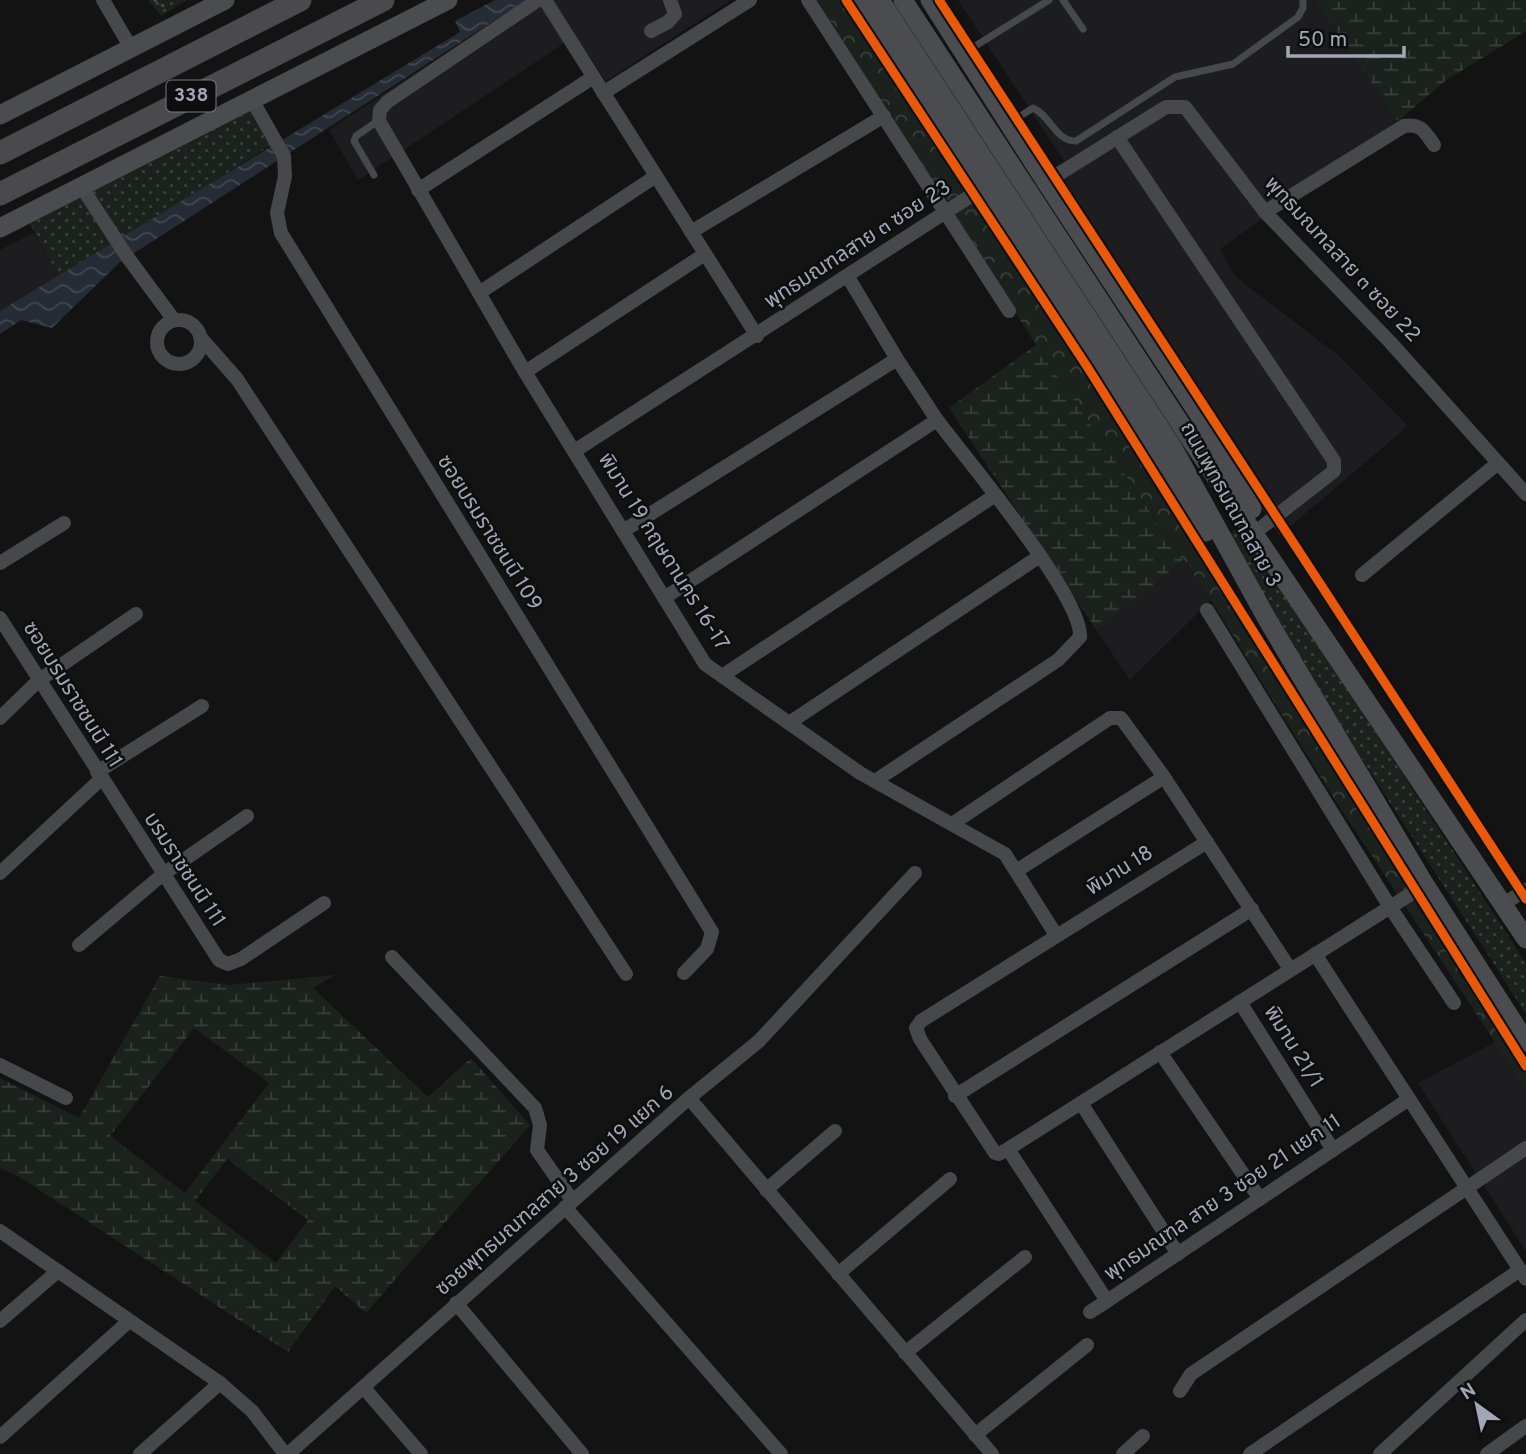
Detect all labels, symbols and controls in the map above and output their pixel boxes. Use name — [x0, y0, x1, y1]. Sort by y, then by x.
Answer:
scale bar — [1288, 14, 1404, 58]
text: 50 m — [1298, 27, 1347, 54]
road number: 338 — [166, 80, 216, 111]
street label: พุทธมณฑลสาย ๓ ซอย 22 — [1258, 171, 1426, 349]
street label: พุทธมณฑลสาย ๓ ซอย 23 — [760, 175, 956, 315]
street label: ถนนพุทธมณฑลสาย 3 — [1173, 418, 1287, 592]
street label: พิมาน 19 กฤษดานคร 16-17 — [591, 448, 735, 656]
street label: ซอยบรมราชชนนี 109 — [430, 450, 548, 616]
street label: ซอยบรมราชชนนี 111 — [16, 617, 128, 773]
street label: บรมราชชนนี 111 — [137, 807, 231, 933]
street label: พิมาน 18 — [1081, 840, 1159, 902]
street label: พิมาน 21/1 — [1257, 1001, 1329, 1093]
street label: ซอยพุทธมณฑลสาย 3 ซอย 19 แยก 6 — [430, 1080, 680, 1302]
street label: พุทธมณฑล สาย 3 ซอย 21 แยก 11 — [1099, 1108, 1347, 1288]
north arrow — [1442, 1370, 1512, 1440]
text: N — [1457, 1379, 1481, 1406]

